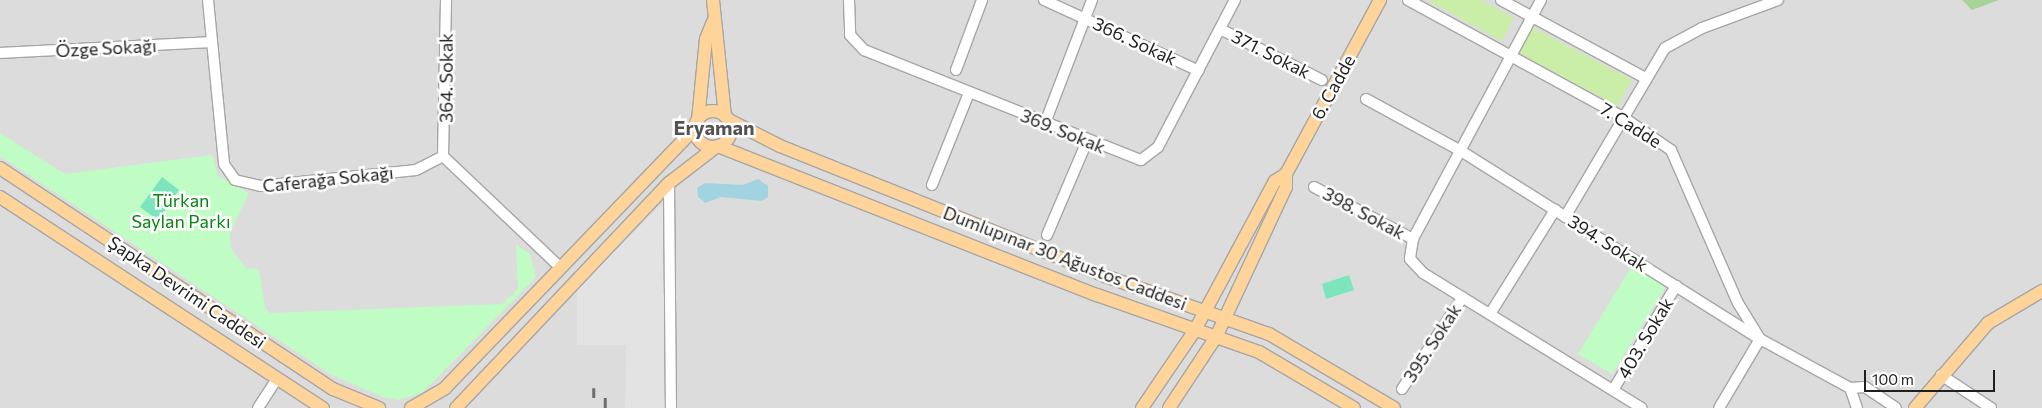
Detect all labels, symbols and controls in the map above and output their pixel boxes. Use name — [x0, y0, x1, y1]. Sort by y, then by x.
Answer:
street label: 366. Sokak — [1090, 12, 1180, 70]
street label: 371. Sokak — [1228, 25, 1314, 83]
street label: 364. Sokak — [435, 33, 457, 123]
street label: Özge Sokağı — [55, 35, 157, 61]
street label: 6. Cadde — [1307, 51, 1359, 123]
street label: 7. Cadde — [1596, 98, 1666, 152]
street label: 369. Sokak — [1017, 104, 1109, 158]
district label: Eryaman — [673, 115, 755, 139]
street label: Caferağa Sokağı — [261, 161, 395, 197]
street label: 398. Sokak — [1319, 182, 1409, 244]
park label: Türkan Saylan Parkı — [131, 190, 231, 232]
street label: Dumlupınar 30 Ağustos Caddesi — [940, 202, 1190, 314]
street label: 394. Sokak — [1564, 210, 1652, 276]
street label: Şapka Devrimi Caddesi — [104, 231, 270, 353]
street label: 403. Sokak — [1612, 294, 1678, 382]
street label: 395. Sokak — [1399, 300, 1465, 386]
scale bar — [1867, 360, 1998, 392]
text: 100 m — [1872, 370, 1914, 388]

